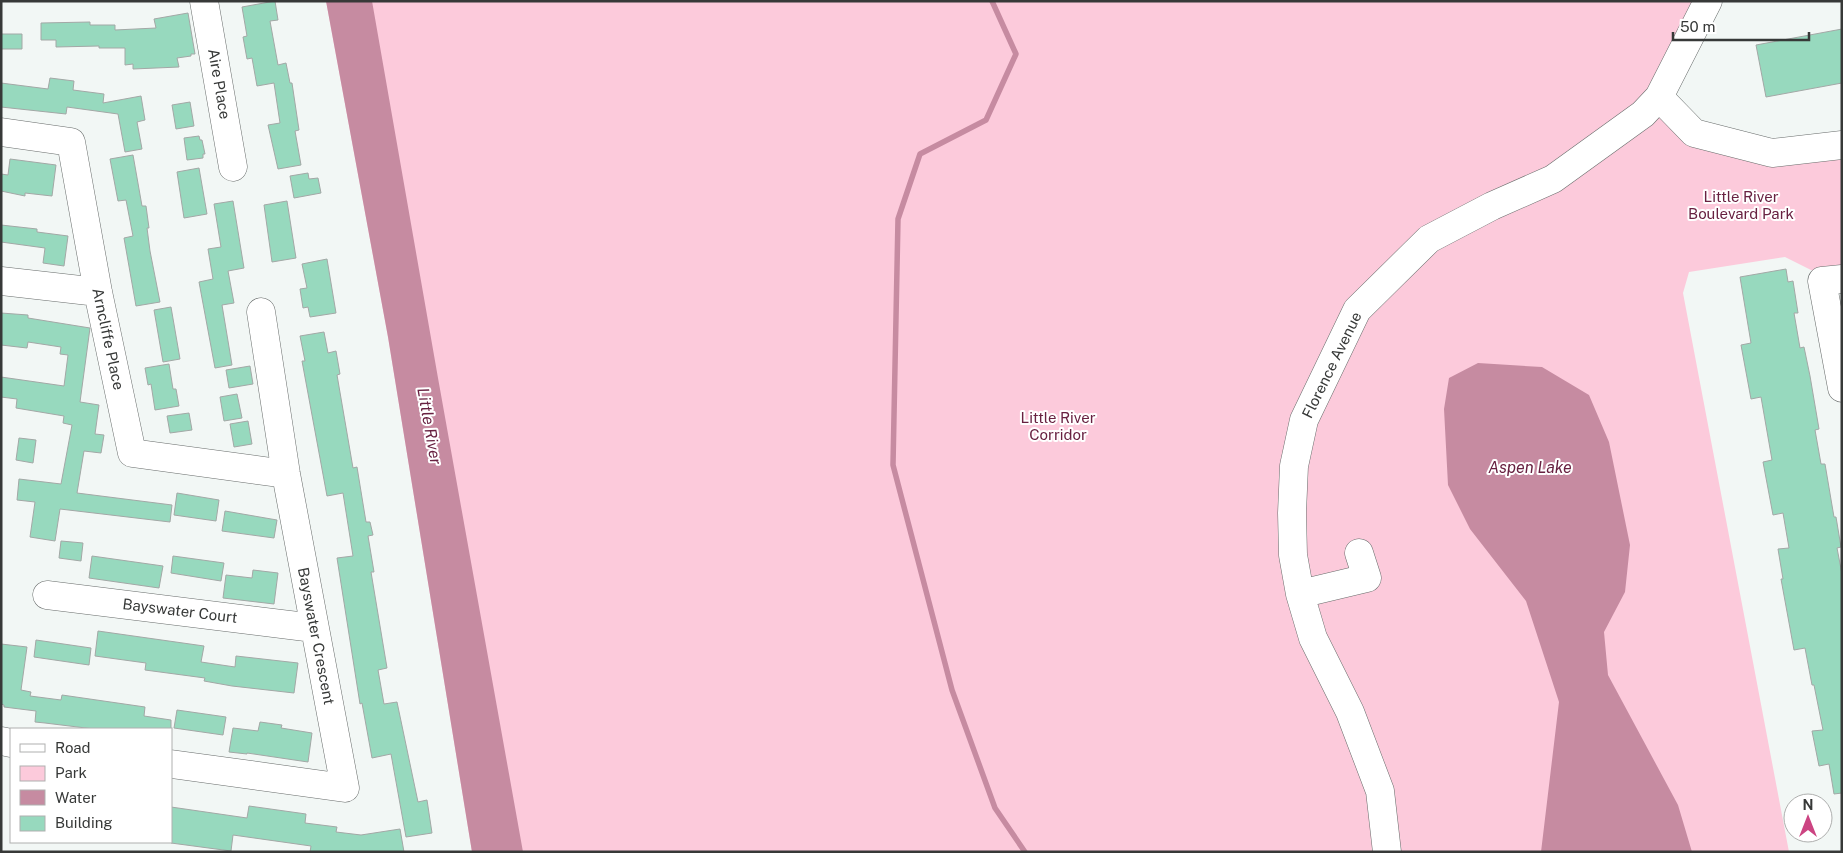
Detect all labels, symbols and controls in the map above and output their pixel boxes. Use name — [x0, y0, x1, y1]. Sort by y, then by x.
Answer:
scale bar — [1673, 10, 1809, 42]
text: 50 m — [1680, 18, 1715, 35]
street label: Aire Place — [205, 47, 234, 120]
park label: Little River Boulevard Park — [1688, 188, 1794, 222]
street label: Arncliffe Place — [89, 286, 128, 391]
street label: Florence Avenue — [1298, 309, 1365, 421]
water label: Little River — [413, 386, 446, 467]
park label: Little River Corridor — [1020, 409, 1096, 443]
water label: Aspen Lake — [1488, 458, 1572, 477]
street label: Bayswater Crescent — [295, 566, 338, 706]
street label: Bayswater Court — [122, 595, 239, 626]
legend — [10, 728, 172, 843]
text: Road — [55, 739, 91, 756]
text: Park — [55, 764, 87, 781]
text: Water — [55, 789, 97, 806]
north arrow — [1783, 793, 1833, 843]
text: N — [1803, 797, 1813, 813]
text: Building — [55, 814, 113, 831]

